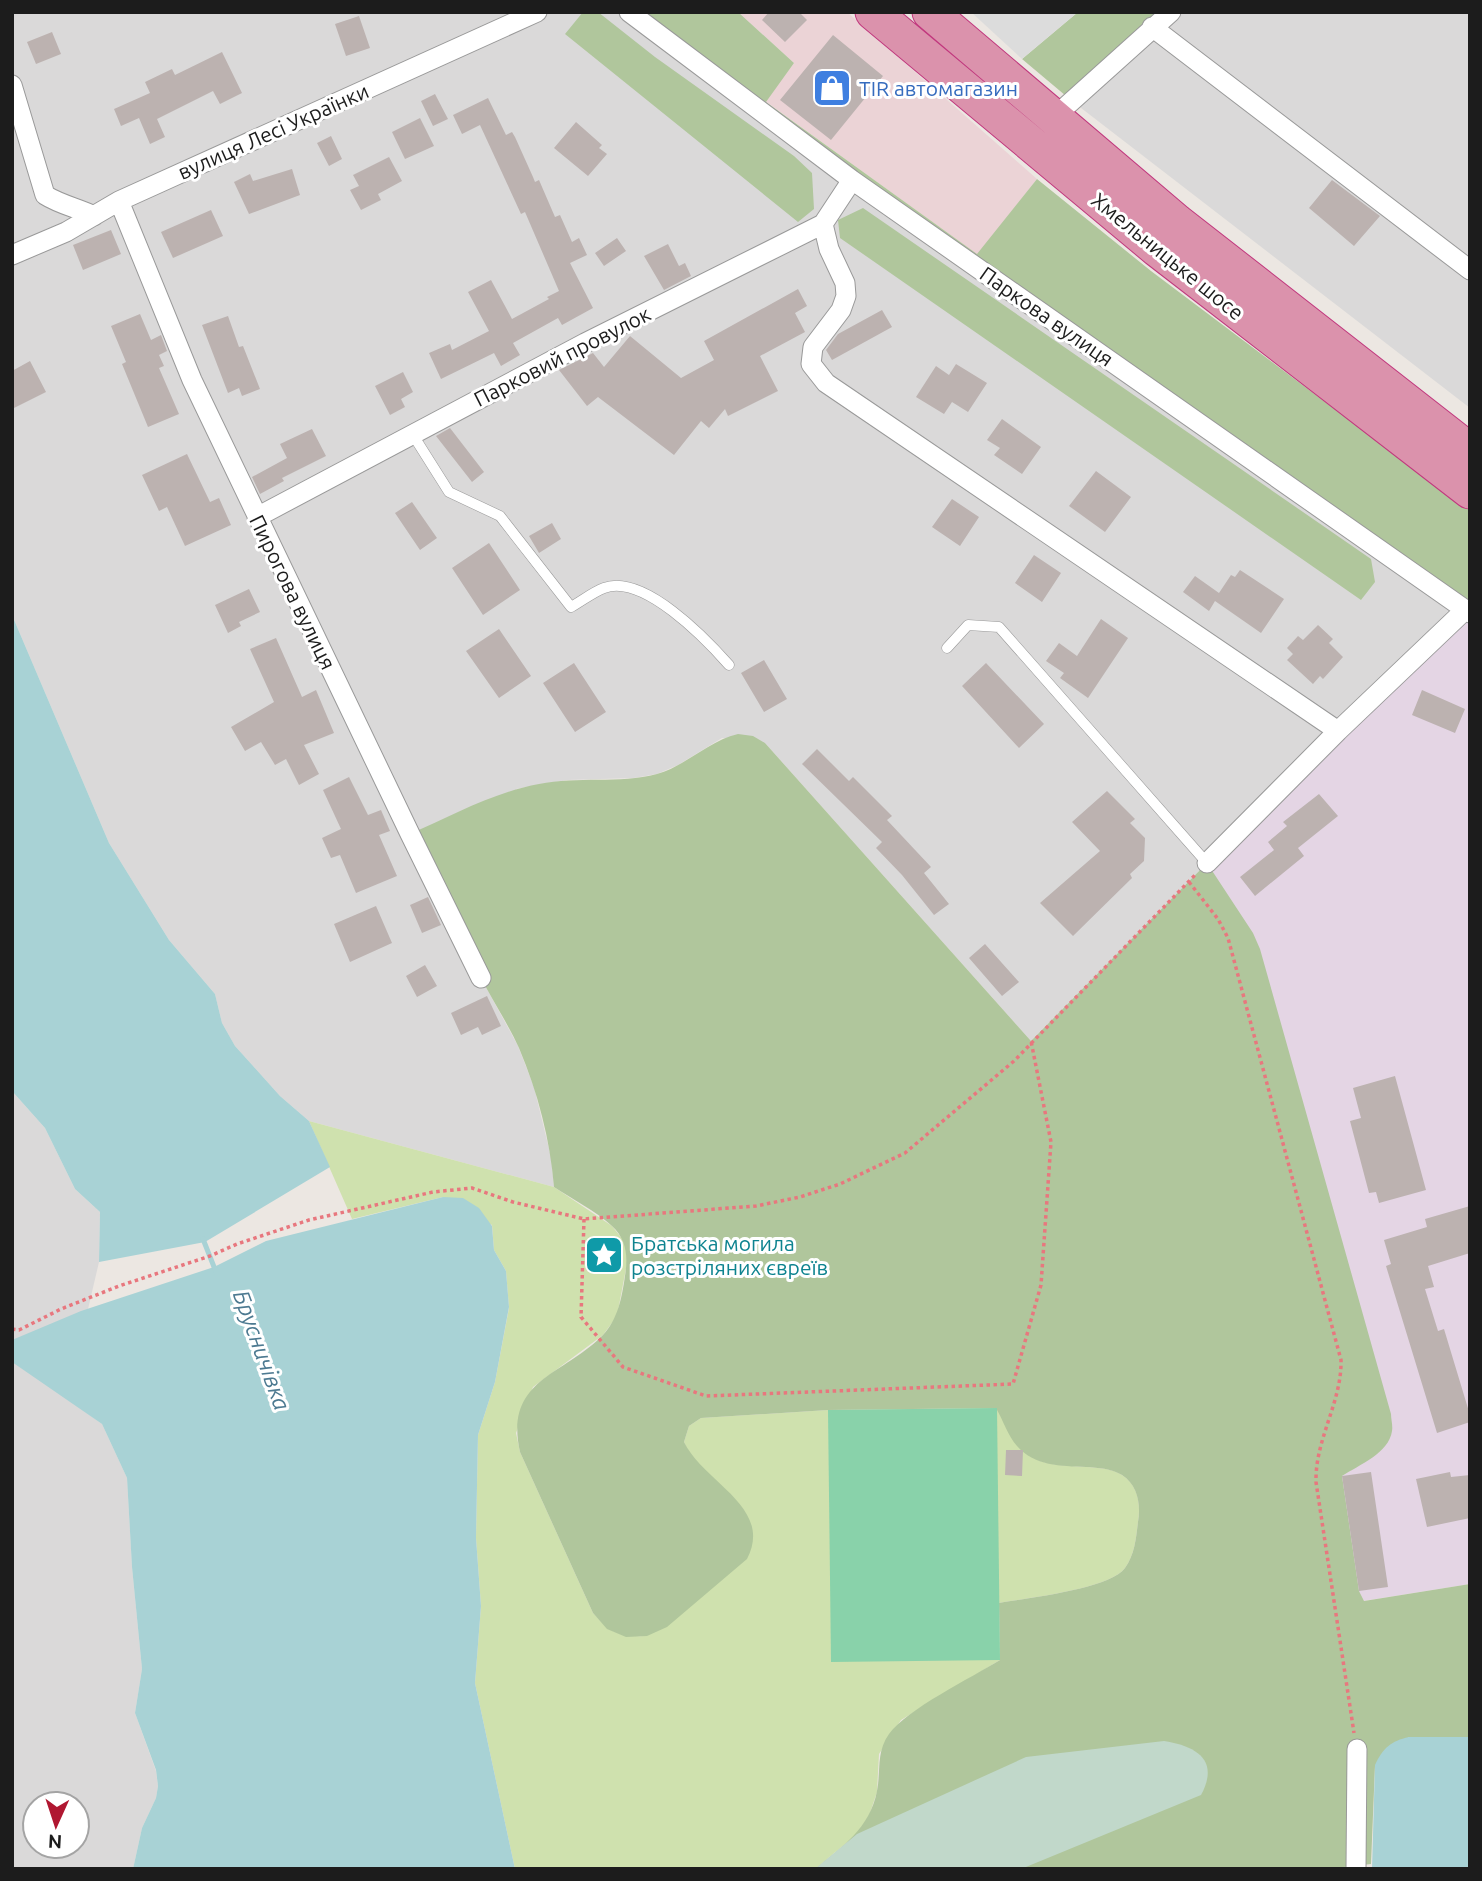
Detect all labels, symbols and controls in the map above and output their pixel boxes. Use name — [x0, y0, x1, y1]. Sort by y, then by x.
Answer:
shop icon: TIR автомагазин — [811, 67, 853, 109]
place label: TIR автомагазин — [859, 76, 1018, 100]
street label: вулиця Лесі Українки — [174, 78, 372, 184]
street label: Хмельницьке шосе — [1087, 187, 1249, 325]
street label: Паркова вулиця — [976, 261, 1118, 371]
street label: Парковий провулок — [470, 301, 654, 411]
street label: Пирогова вулиця — [245, 511, 341, 673]
place label: Братська могила розстріляних євреїв — [631, 1231, 828, 1279]
place icon: Братська могила розстріляних євреїв — [583, 1234, 625, 1276]
water label: Брусничівка — [229, 1287, 295, 1413]
north arrow — [21, 1790, 91, 1860]
text: N — [47, 1831, 63, 1853]

